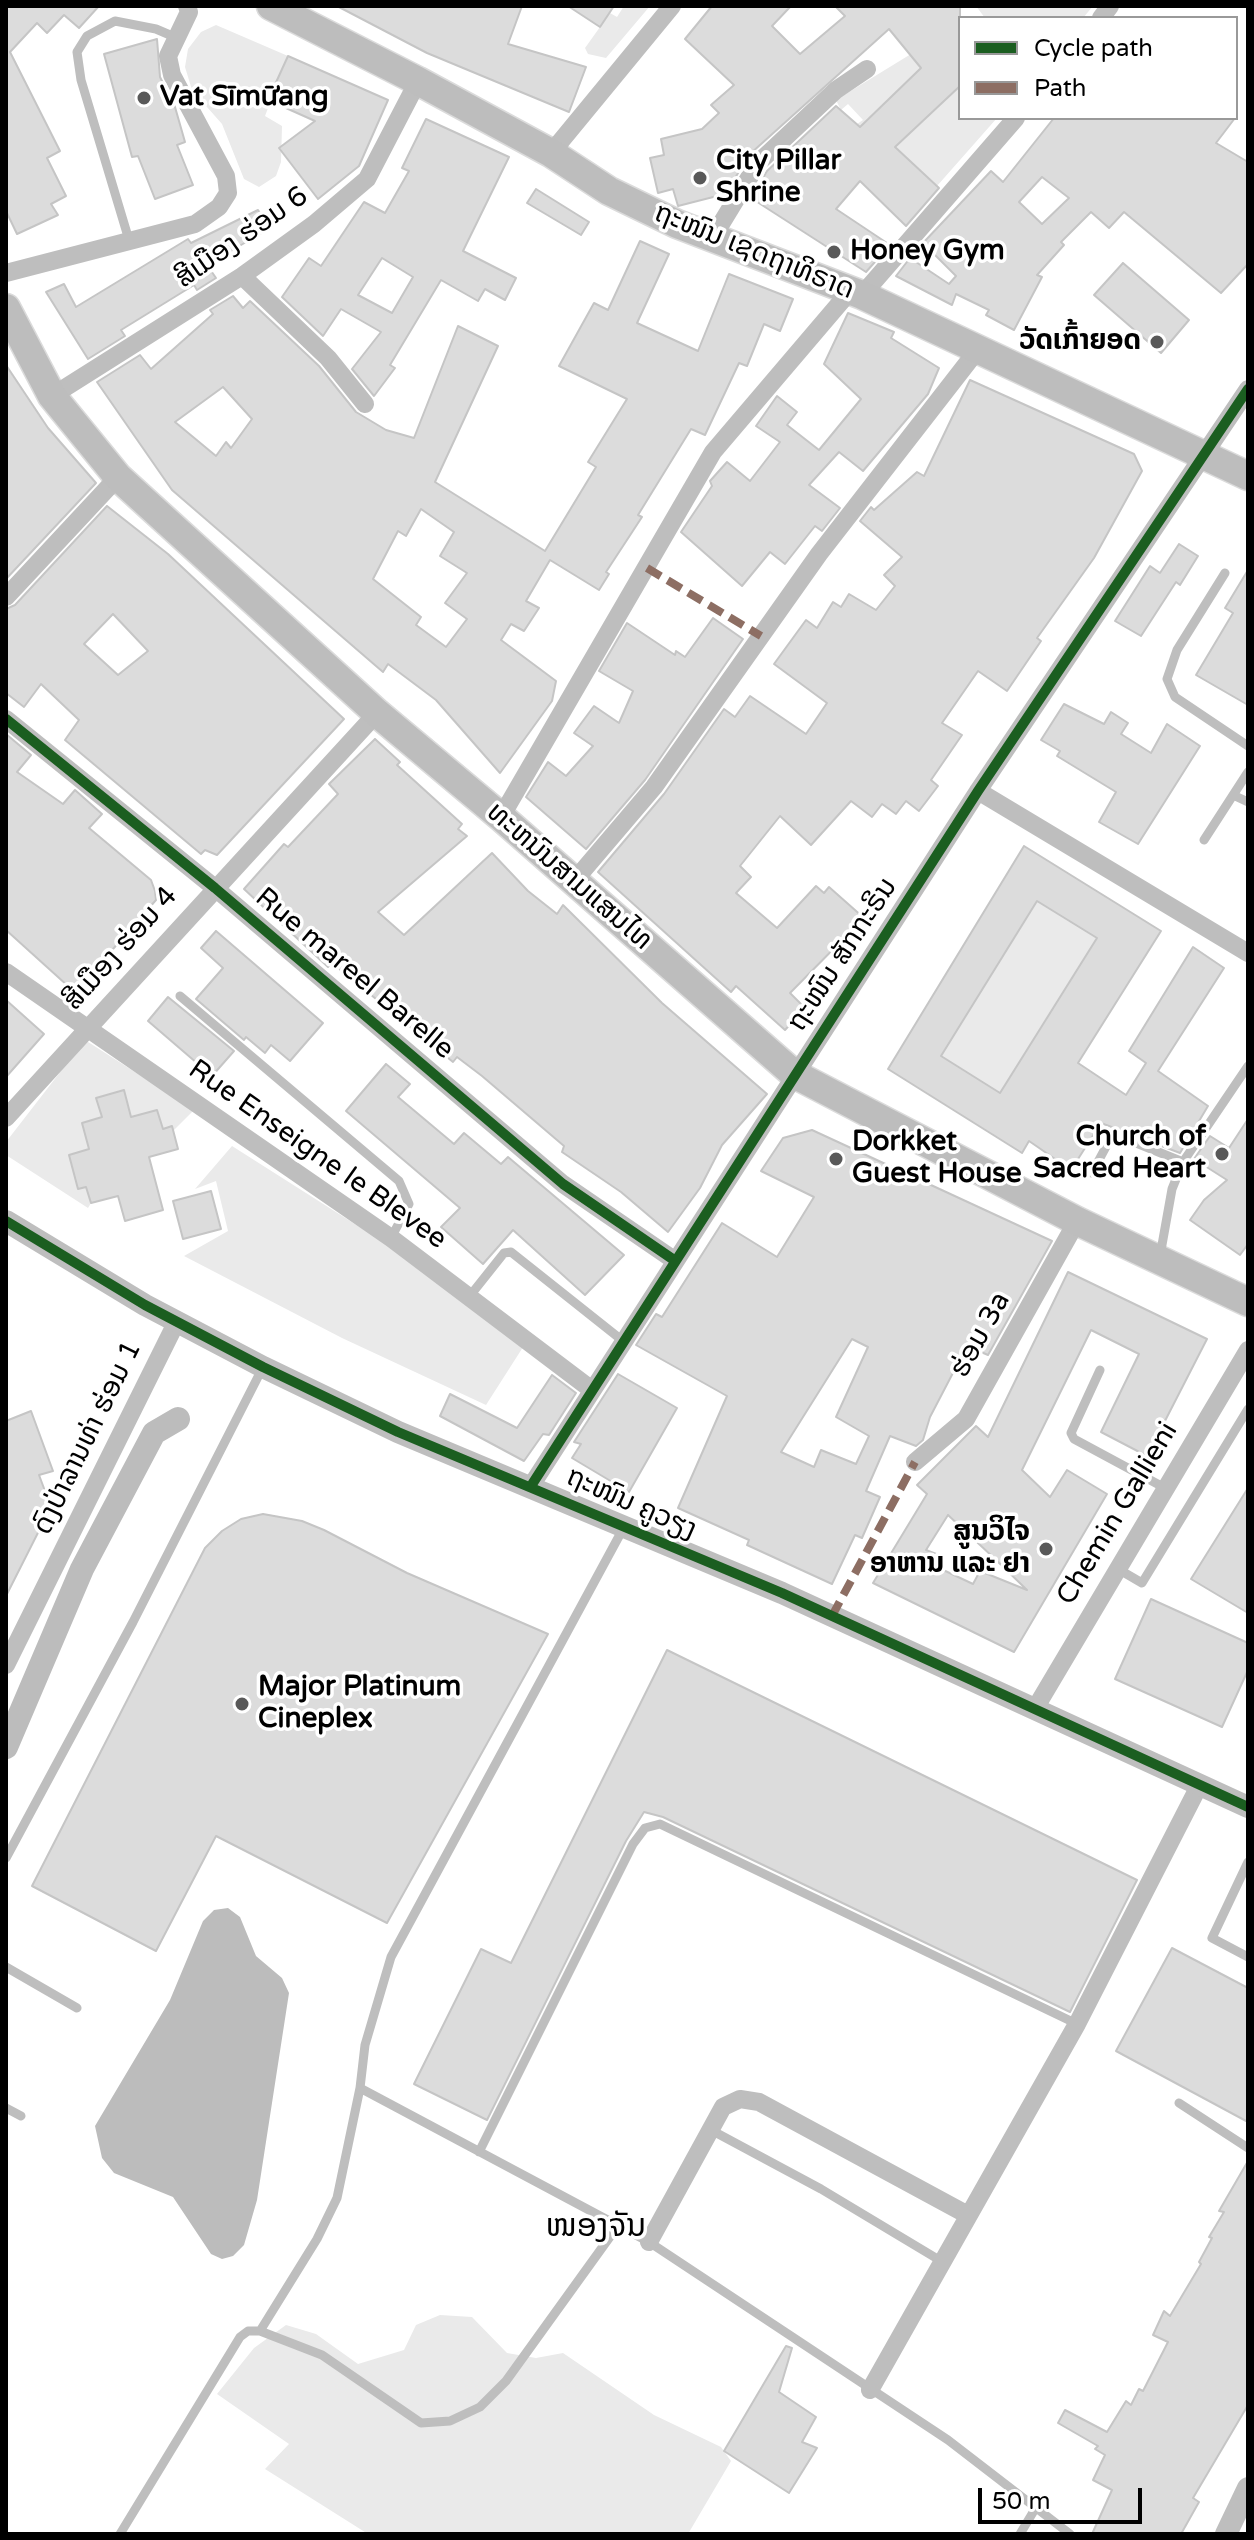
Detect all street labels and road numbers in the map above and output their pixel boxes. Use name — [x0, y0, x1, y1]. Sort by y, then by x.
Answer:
street label: ສີເມືອງ ຮ່ອມ 6 — [169, 180, 315, 296]
street label: ຖະໜົນ ເຊດຖາທິຣາດ — [649, 197, 859, 307]
street label: ທະຫນົນສາມແສນໄທ — [479, 796, 659, 958]
street label: ຖະໜົນ ສັກກະຣິນ — [781, 872, 905, 1038]
street label: ສີເມືອງ ຮ່ອມ 4 — [57, 880, 185, 1018]
street label: Rue mareel Barelle — [248, 881, 460, 1067]
street label: Rue Enseigne le Blevee — [182, 1053, 452, 1257]
street label: ຮ່ອມ 3a — [944, 1286, 1018, 1384]
street label: ດົງປ່າລານທ່າ ຮ່ອມ 1 — [27, 1336, 149, 1540]
street label: Chemin Gallieni — [1050, 1417, 1186, 1611]
street label: ຖະໜົນ ຄູວຽງ — [561, 1460, 701, 1548]

